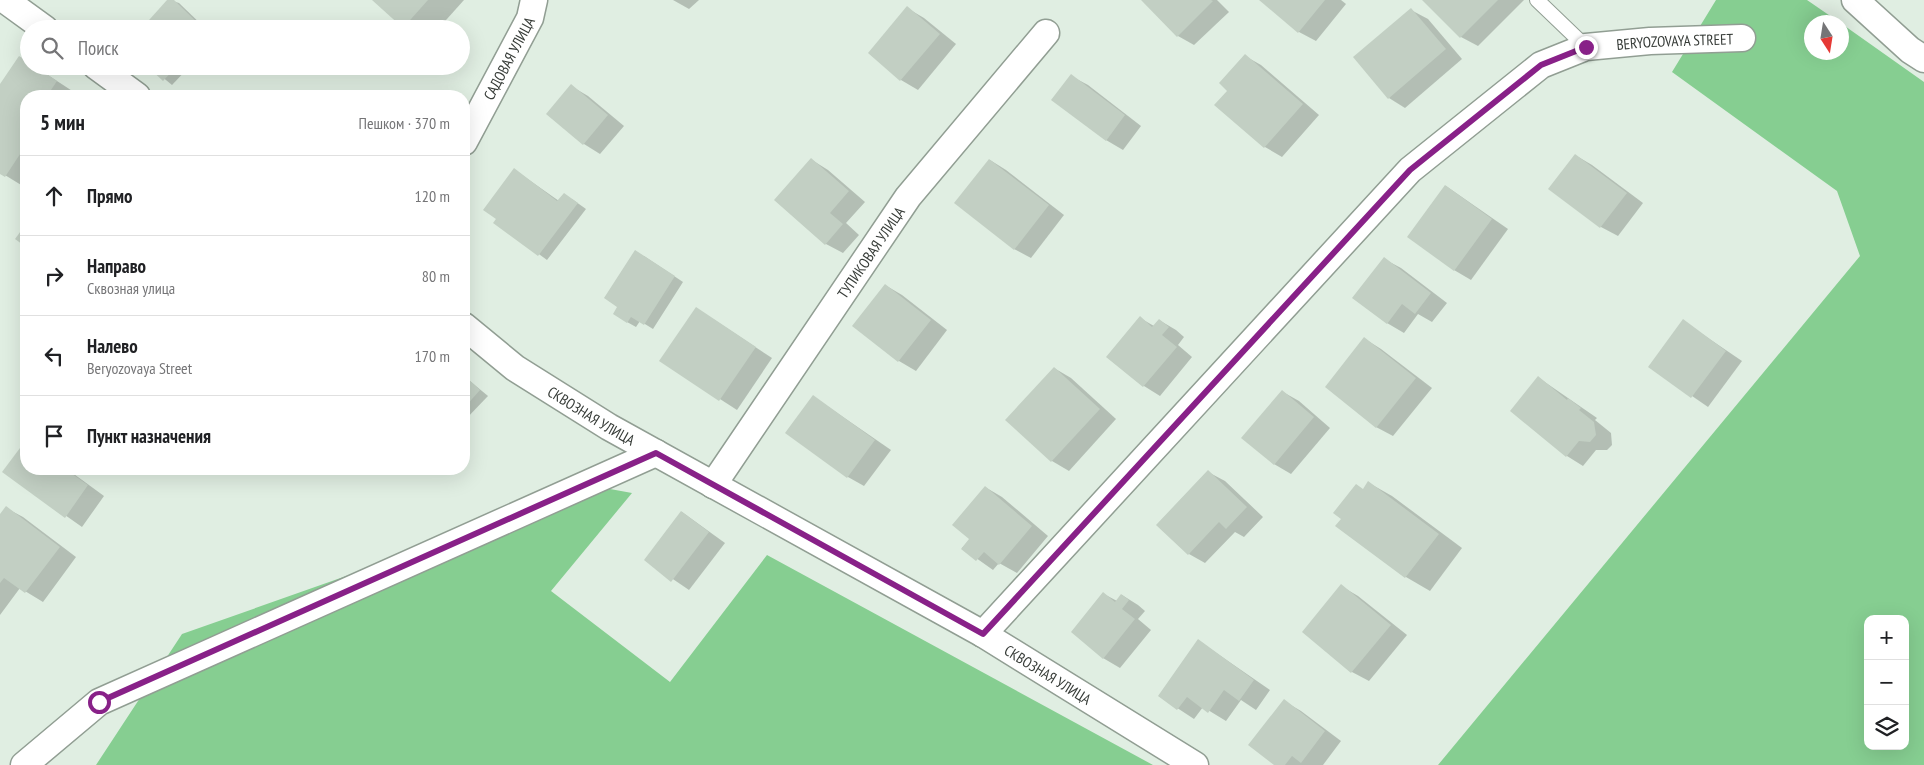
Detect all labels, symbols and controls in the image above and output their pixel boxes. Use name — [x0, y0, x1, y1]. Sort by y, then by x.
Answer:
street label: САДОВАЯ УЛИЦА — [479, 13, 539, 103]
north arrow — [1804, 15, 1849, 60]
search box — [20, 20, 470, 75]
street label: BERYOZOVAYA STREET — [1616, 29, 1734, 54]
icon: search — [38, 34, 66, 62]
text: Поиск — [78, 36, 119, 60]
route end — [1575, 36, 1598, 59]
text: 5 мин — [40, 109, 85, 136]
text: Пешком · 370 m — [359, 113, 450, 133]
icon: ahead — [40, 182, 68, 210]
text: Прямо — [87, 184, 132, 208]
text: 120 m — [415, 186, 450, 206]
street label: ТУПИКОВАЯ УЛИЦА — [833, 202, 909, 302]
text: Направо — [87, 254, 146, 278]
icon: right — [40, 262, 68, 290]
text: 80 m — [422, 266, 450, 286]
text: Сквозная улица — [87, 278, 175, 298]
text: Налево — [87, 334, 138, 358]
icon: left — [40, 342, 68, 370]
text: 170 m — [415, 346, 450, 366]
text: Beryozovaya Street — [87, 358, 192, 378]
street label: СКВОЗНАЯ УЛИЦА — [544, 382, 639, 449]
icon: arrive — [40, 422, 68, 450]
text: Пункт назначения — [87, 424, 211, 448]
map controls — [1864, 615, 1909, 750]
button: + — [1864, 615, 1909, 660]
street label: СКВОЗНАЯ УЛИЦА — [1001, 640, 1096, 709]
button: − — [1864, 660, 1909, 705]
route start — [88, 691, 111, 714]
button: layers — [1864, 705, 1909, 750]

